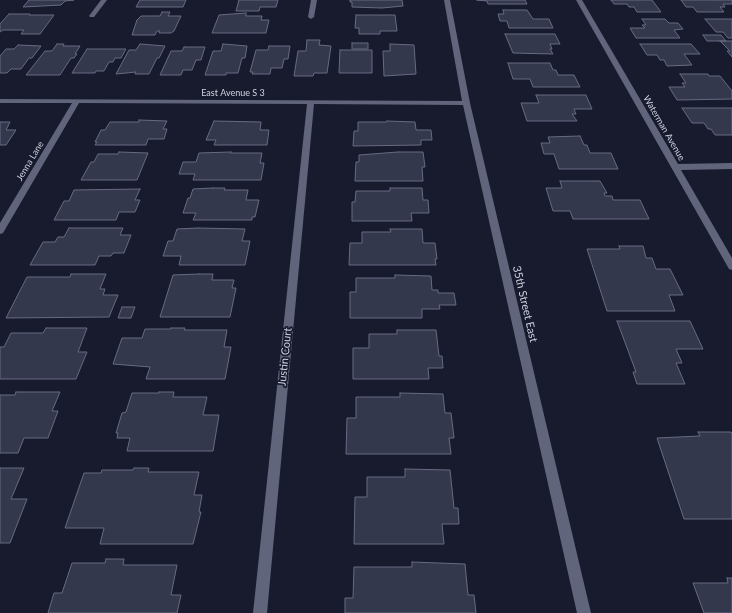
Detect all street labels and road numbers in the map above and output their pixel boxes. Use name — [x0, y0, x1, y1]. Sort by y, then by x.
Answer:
street label: East Avenue S 3 — [201, 88, 265, 98]
street label: Waterman Avenue — [641, 93, 687, 163]
street label: Jenna Lane — [14, 139, 46, 183]
street label: 35th Street East — [510, 265, 540, 343]
street label: Justin Court — [275, 327, 295, 387]

